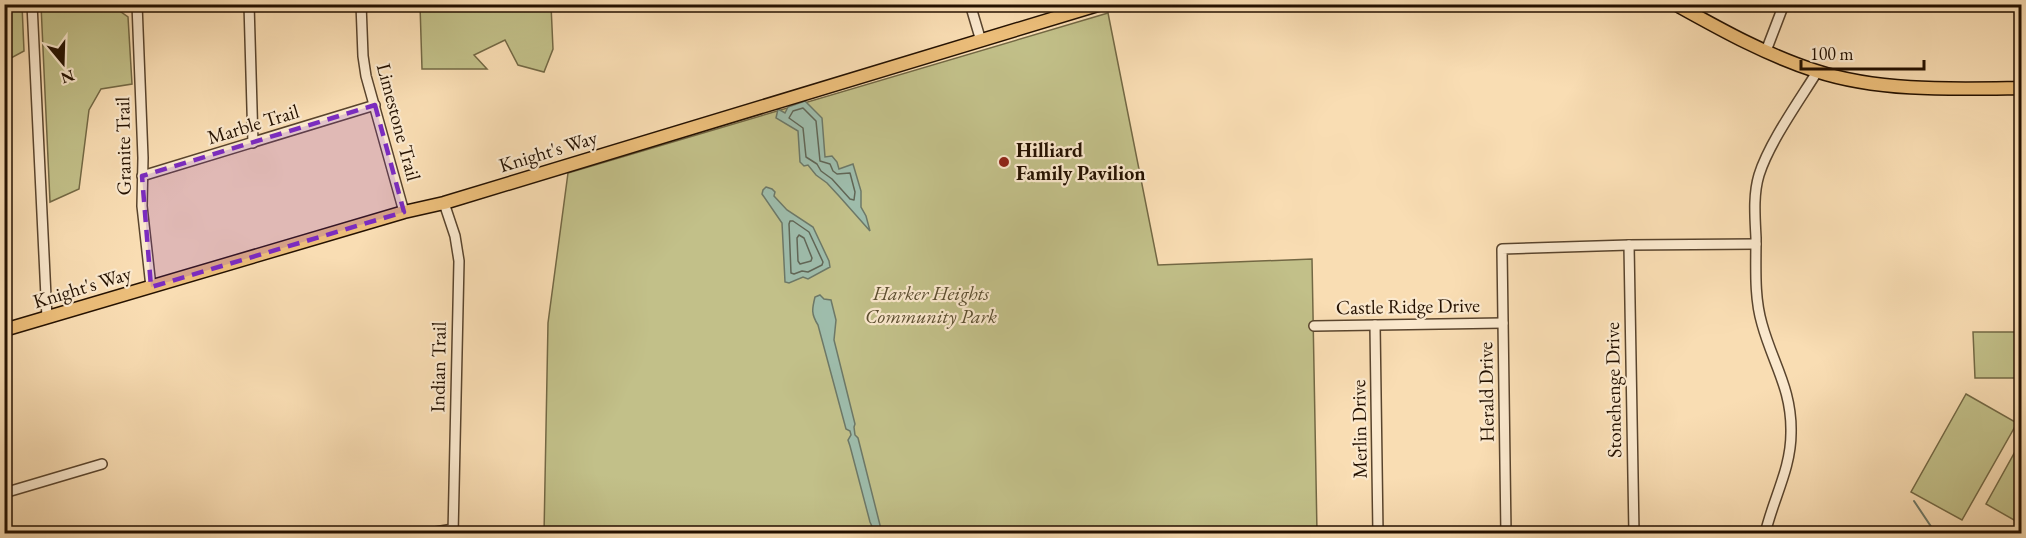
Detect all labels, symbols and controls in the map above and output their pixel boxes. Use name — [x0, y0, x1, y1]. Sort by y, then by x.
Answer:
north arrow — [33, 33, 93, 93]
scale bar — [1801, 33, 1924, 71]
text: 100 m — [1810, 42, 1854, 65]
street label: Limestone Trail — [371, 60, 427, 184]
text: N — [58, 65, 77, 89]
street label: Granite Trail — [109, 96, 137, 195]
street label: Marble Trail — [204, 98, 302, 150]
street label: Knight's Way — [496, 124, 601, 178]
place label: Hilliard Family Pavilion — [1016, 137, 1146, 186]
marker: Hilliard Family Pavilion — [997, 155, 1011, 169]
street label: Knight's Way — [30, 260, 135, 314]
park label: Harker Heights Community Park — [865, 280, 997, 329]
street label: Castle Ridge Drive — [1336, 292, 1480, 320]
street label: Indian Trail — [424, 321, 452, 413]
street label: Stonehenge Drive — [1599, 322, 1627, 458]
street label: Herald Drive — [1472, 341, 1500, 442]
street label: Merlin Drive — [1345, 379, 1373, 479]

